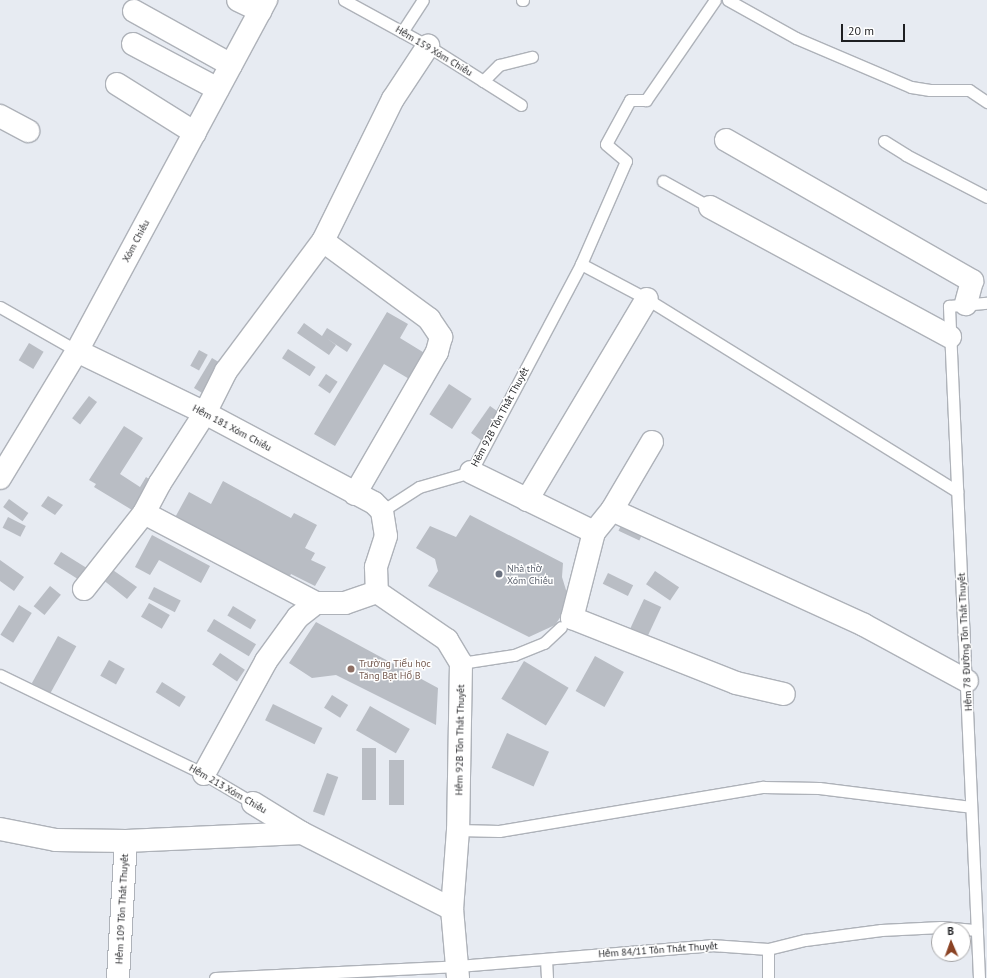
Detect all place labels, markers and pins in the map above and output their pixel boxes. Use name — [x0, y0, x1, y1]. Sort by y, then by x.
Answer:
place label: Nhà thờ Xóm Chiếu — [507, 562, 553, 586]
marker: Nhà thờ Xóm Chiếu — [494, 569, 504, 579]
place label: Trường Tiểu học Tăng Bạt Hổ B — [359, 657, 431, 680]
marker: Trường Tiểu học Tăng Bạt Hổ B — [346, 664, 356, 674]

